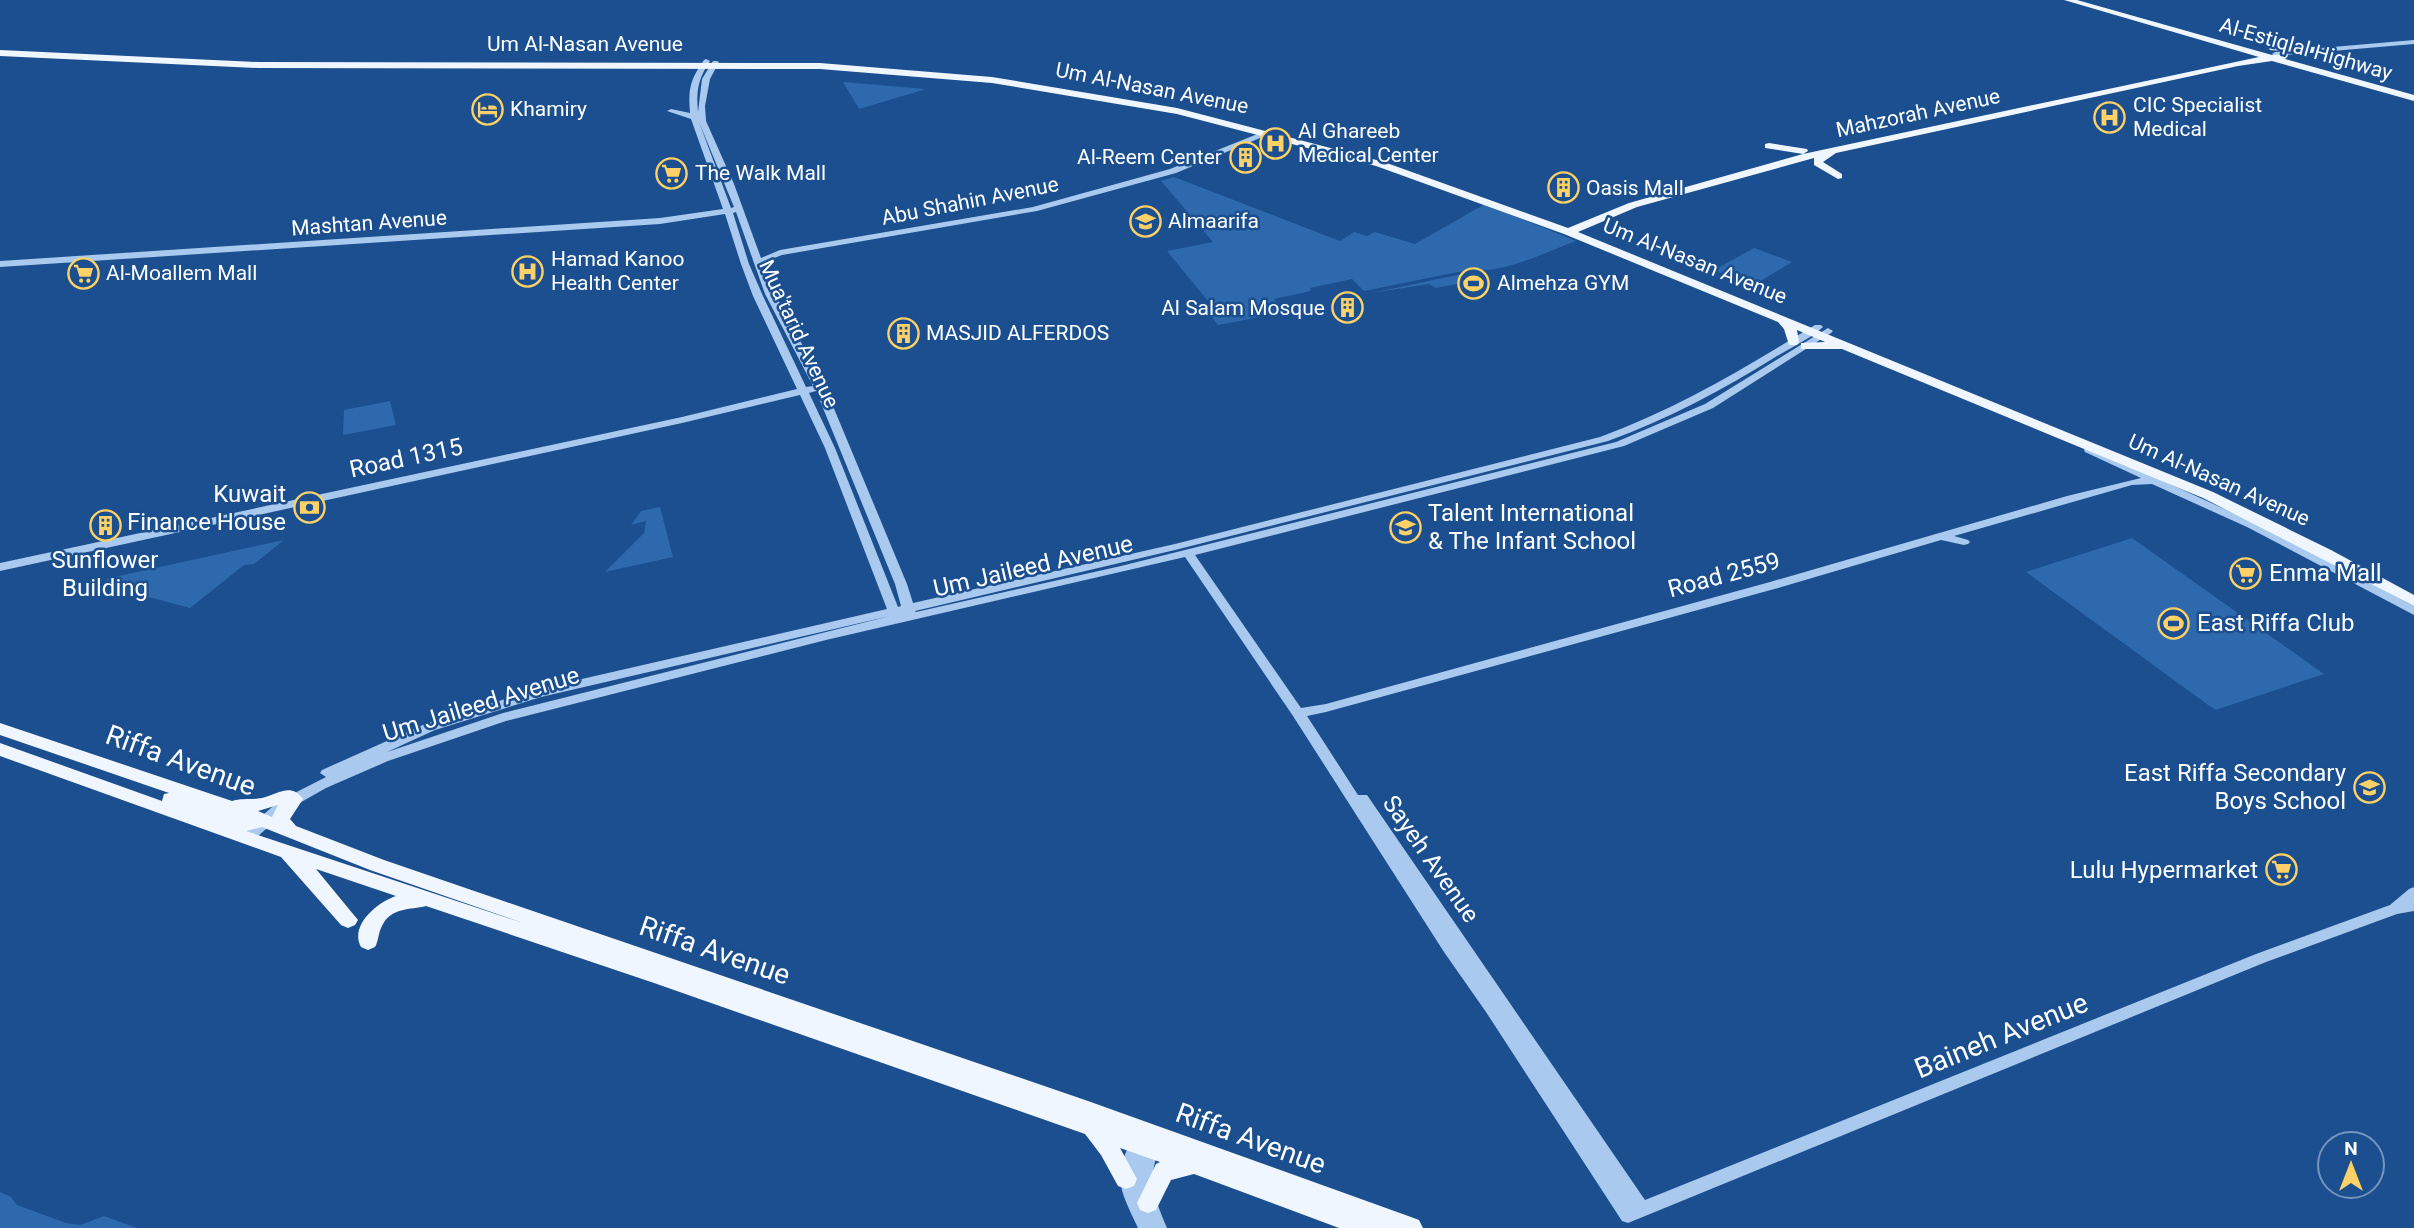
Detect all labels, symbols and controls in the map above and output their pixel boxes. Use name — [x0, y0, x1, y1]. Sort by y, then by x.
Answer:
street label: Al-Estiqlal Highway — [2217, 13, 2395, 85]
street label: Um Al-Nasan Avenue — [487, 32, 683, 56]
street label: Um Al-Nasan Avenue — [1054, 58, 1250, 118]
street label: Mahzorah Avenue — [1834, 84, 2002, 142]
hotel icon: Khamiry — [470, 92, 504, 126]
place label: CIC Specialist Medical — [2133, 93, 2262, 141]
place label: Khamiry — [510, 97, 587, 121]
hospital icon: CIC Specialist Medical — [2093, 100, 2127, 134]
place label: Al Ghareeb Medical Center — [1298, 119, 1439, 167]
hospital icon: Al Ghareeb Medical Center — [1258, 126, 1292, 160]
building icon: Al-Reem Center — [1228, 140, 1262, 174]
place label: Al-Reem Center — [1077, 145, 1222, 169]
supermarket icon: The Walk Mall — [655, 156, 689, 190]
place label: The Walk Mall — [695, 161, 826, 185]
building icon: Oasis Mall — [1546, 171, 1580, 205]
street label: Abu Shahin Avenue — [879, 172, 1061, 230]
place label: Oasis Mall — [1586, 176, 1684, 200]
school or university icon: Almaarifa — [1128, 204, 1162, 238]
street label: Mashtan Avenue — [290, 206, 448, 240]
place label: Almaarifa — [1168, 209, 1259, 233]
street label: Um Al-Nasan Avenue — [1600, 213, 1790, 309]
place label: Hamad Kanoo Health Center — [551, 247, 684, 295]
hospital icon: Hamad Kanoo Health Center — [511, 254, 545, 288]
supermarket icon: Al-Moallem Mall — [66, 256, 100, 290]
street label: Mua'tarid Avenue — [754, 256, 844, 412]
place label: Al-Moallem Mall — [106, 261, 257, 285]
sports icon: Almehza GYM — [1457, 266, 1491, 300]
place label: Almehza GYM — [1497, 271, 1629, 295]
building icon: Al Salam Mosque — [1331, 291, 1365, 325]
place label: Al Salam Mosque — [1161, 296, 1325, 320]
building icon: MASJID ALFERDOS — [886, 316, 920, 350]
place label: MASJID ALFERDOS — [926, 321, 1109, 345]
street label: Um Al-Nasan Avenue — [2125, 429, 2313, 531]
street label: Road 1315 — [347, 432, 465, 484]
place label: Kuwait Finance House — [127, 480, 286, 536]
bank icon: Kuwait Finance House — [292, 491, 326, 525]
place label: Talent International & The Infant School — [1428, 499, 1636, 555]
building icon: Sunflower Building — [88, 509, 122, 543]
school or university icon: Talent International & The Infant School — [1388, 510, 1422, 544]
street label: Um Jaileed Avenue — [930, 529, 1136, 603]
place label: Sunflower Building — [52, 546, 158, 602]
street label: Road 2559 — [1665, 547, 1783, 603]
supermarket icon: Enma Mall — [2229, 556, 2263, 590]
place label: Enma Mall — [2269, 559, 2382, 587]
sports icon: East Riffa Club — [2157, 606, 2191, 640]
place label: East Riffa Club — [2197, 609, 2354, 637]
street label: Um Jaileed Avenue — [379, 661, 583, 747]
street label: Riffa Avenue — [101, 718, 260, 803]
place label: East Riffa Secondary Boys School — [2124, 759, 2347, 815]
school or university icon: East Riffa Secondary Boys School — [2352, 770, 2386, 804]
street label: Sayeh Avenue — [1377, 790, 1485, 928]
supermarket icon: Lulu Hypermarket — [2264, 853, 2298, 887]
place label: Lulu Hypermarket — [2070, 856, 2258, 884]
street label: Riffa Avenue — [635, 909, 795, 992]
street label: Baineh Avenue — [1910, 986, 2093, 1085]
street label: Riffa Avenue — [1171, 1096, 1330, 1181]
north arrow — [2316, 1130, 2386, 1200]
text: N — [2344, 1137, 2358, 1160]

